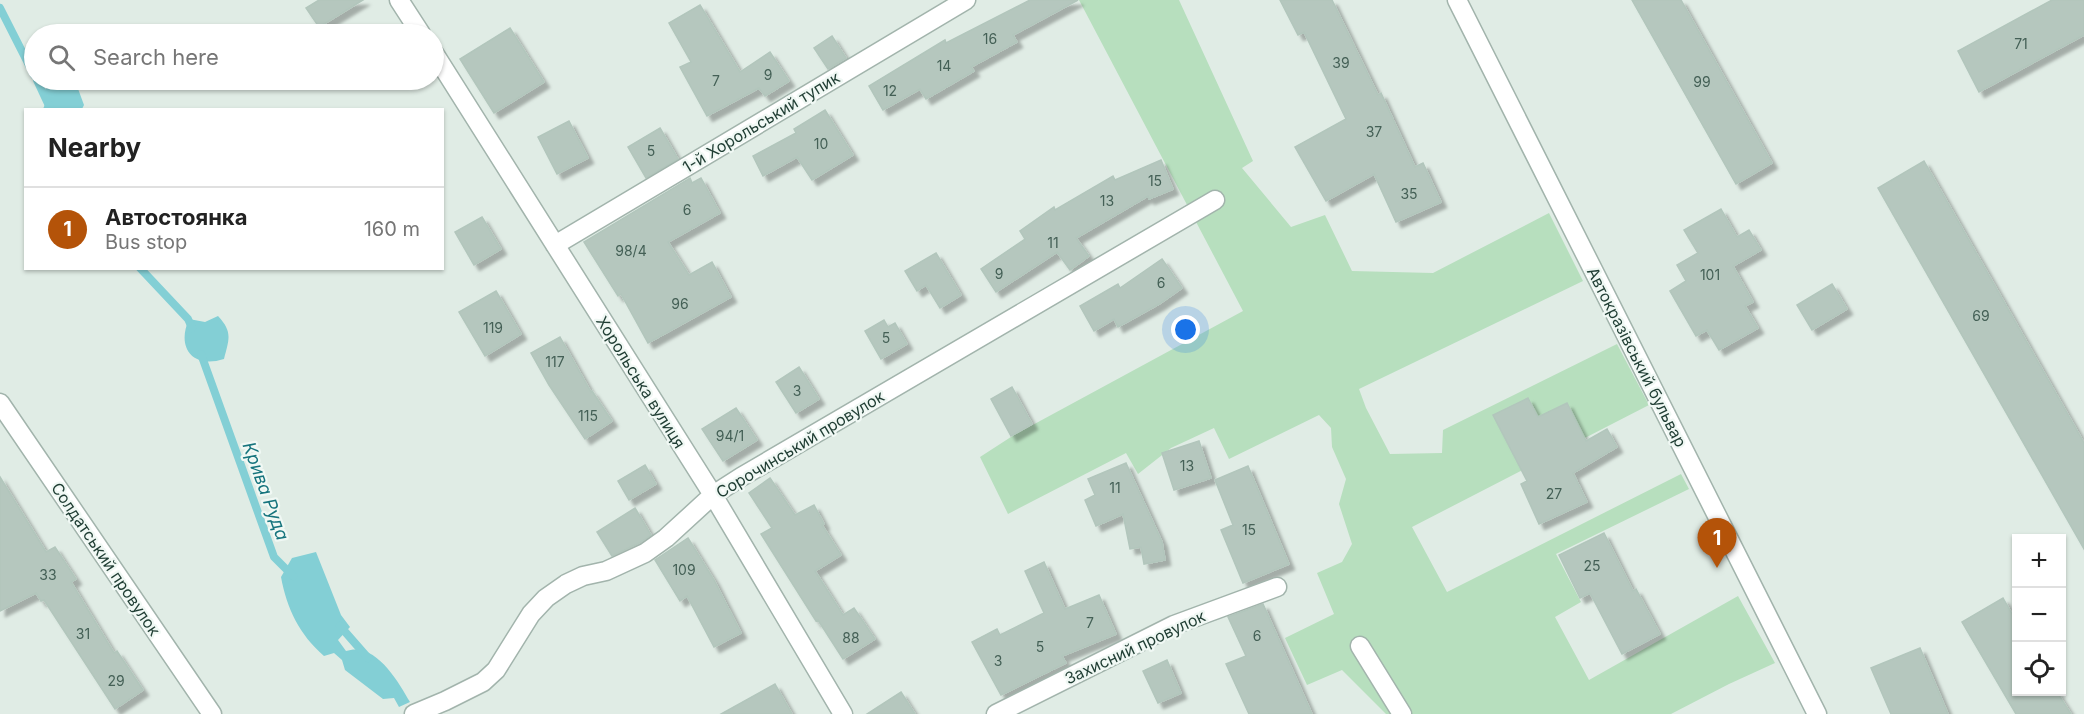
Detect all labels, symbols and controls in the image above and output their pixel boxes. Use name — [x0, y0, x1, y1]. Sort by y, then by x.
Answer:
search box — [24, 24, 444, 90]
house number: 16 — [983, 30, 997, 47]
house number: 71 — [2014, 35, 2028, 52]
icon: search — [45, 41, 78, 74]
text: Search here — [93, 44, 219, 70]
house number: 39 — [1332, 54, 1350, 71]
house number: 14 — [937, 57, 951, 74]
house number: 9 — [764, 66, 772, 83]
street label: 1-й Хорольський тупик — [679, 67, 843, 177]
house number: 7 — [712, 72, 720, 89]
house number: 99 — [1693, 73, 1711, 90]
house number: 12 — [883, 82, 897, 99]
house number: 37 — [1366, 123, 1382, 140]
text: Nearby — [48, 132, 141, 163]
house number: 10 — [814, 135, 828, 152]
house number: 5 — [647, 142, 655, 159]
house number: 15 — [1148, 172, 1162, 189]
house number: 35 — [1400, 185, 1418, 202]
house number: 13 — [1100, 192, 1114, 209]
house number: 6 — [683, 201, 691, 218]
text: Автостоянка — [105, 204, 247, 230]
text: 1 — [63, 217, 72, 241]
text: 160 m — [364, 217, 420, 241]
text: Bus stop — [105, 230, 187, 254]
house number: 11 — [1047, 234, 1059, 251]
house number: 98/4 — [615, 242, 647, 259]
street label: Автокразівський бульвар — [1583, 264, 1691, 450]
house number: 9 — [995, 265, 1003, 282]
house number: 101 — [1700, 266, 1720, 283]
house number: 6 — [1157, 274, 1165, 291]
house number: 96 — [671, 295, 689, 312]
house number: 69 — [1972, 307, 1990, 324]
street label: Хорольська вулиця — [592, 312, 690, 452]
your location — [1171, 315, 1200, 344]
house number: 119 — [483, 319, 503, 336]
house number: 5 — [882, 329, 890, 346]
house number: 117 — [545, 353, 565, 370]
house number: 3 — [793, 382, 801, 399]
street label: Сорочинський провулок — [712, 386, 888, 502]
house number: 115 — [578, 407, 598, 424]
house number: 94/1 — [716, 427, 744, 444]
water label: Крива Руда — [238, 439, 294, 543]
house number: 13 — [1180, 457, 1194, 474]
street label: Солдатський провулок — [47, 479, 165, 640]
house number: 11 — [1109, 479, 1121, 496]
house number: 27 — [1546, 485, 1562, 502]
pin: 1 — [1698, 518, 1736, 568]
house number: 15 — [1242, 521, 1256, 538]
map controls — [2012, 534, 2066, 696]
button: + — [2012, 534, 2066, 588]
house number: 25 — [1583, 557, 1601, 574]
house number: 109 — [672, 561, 696, 578]
house number: 33 — [39, 566, 57, 583]
button: − — [2012, 588, 2066, 642]
street label: Захисний провулок — [1062, 606, 1209, 688]
house number: 7 — [1086, 614, 1094, 631]
house number: 31 — [76, 625, 90, 642]
house number: 6 — [1253, 627, 1261, 644]
house number: 88 — [842, 629, 860, 646]
house number: 5 — [1036, 638, 1044, 655]
button: locate — [2012, 642, 2066, 696]
house number: 3 — [994, 652, 1002, 669]
house number: 29 — [107, 672, 125, 689]

